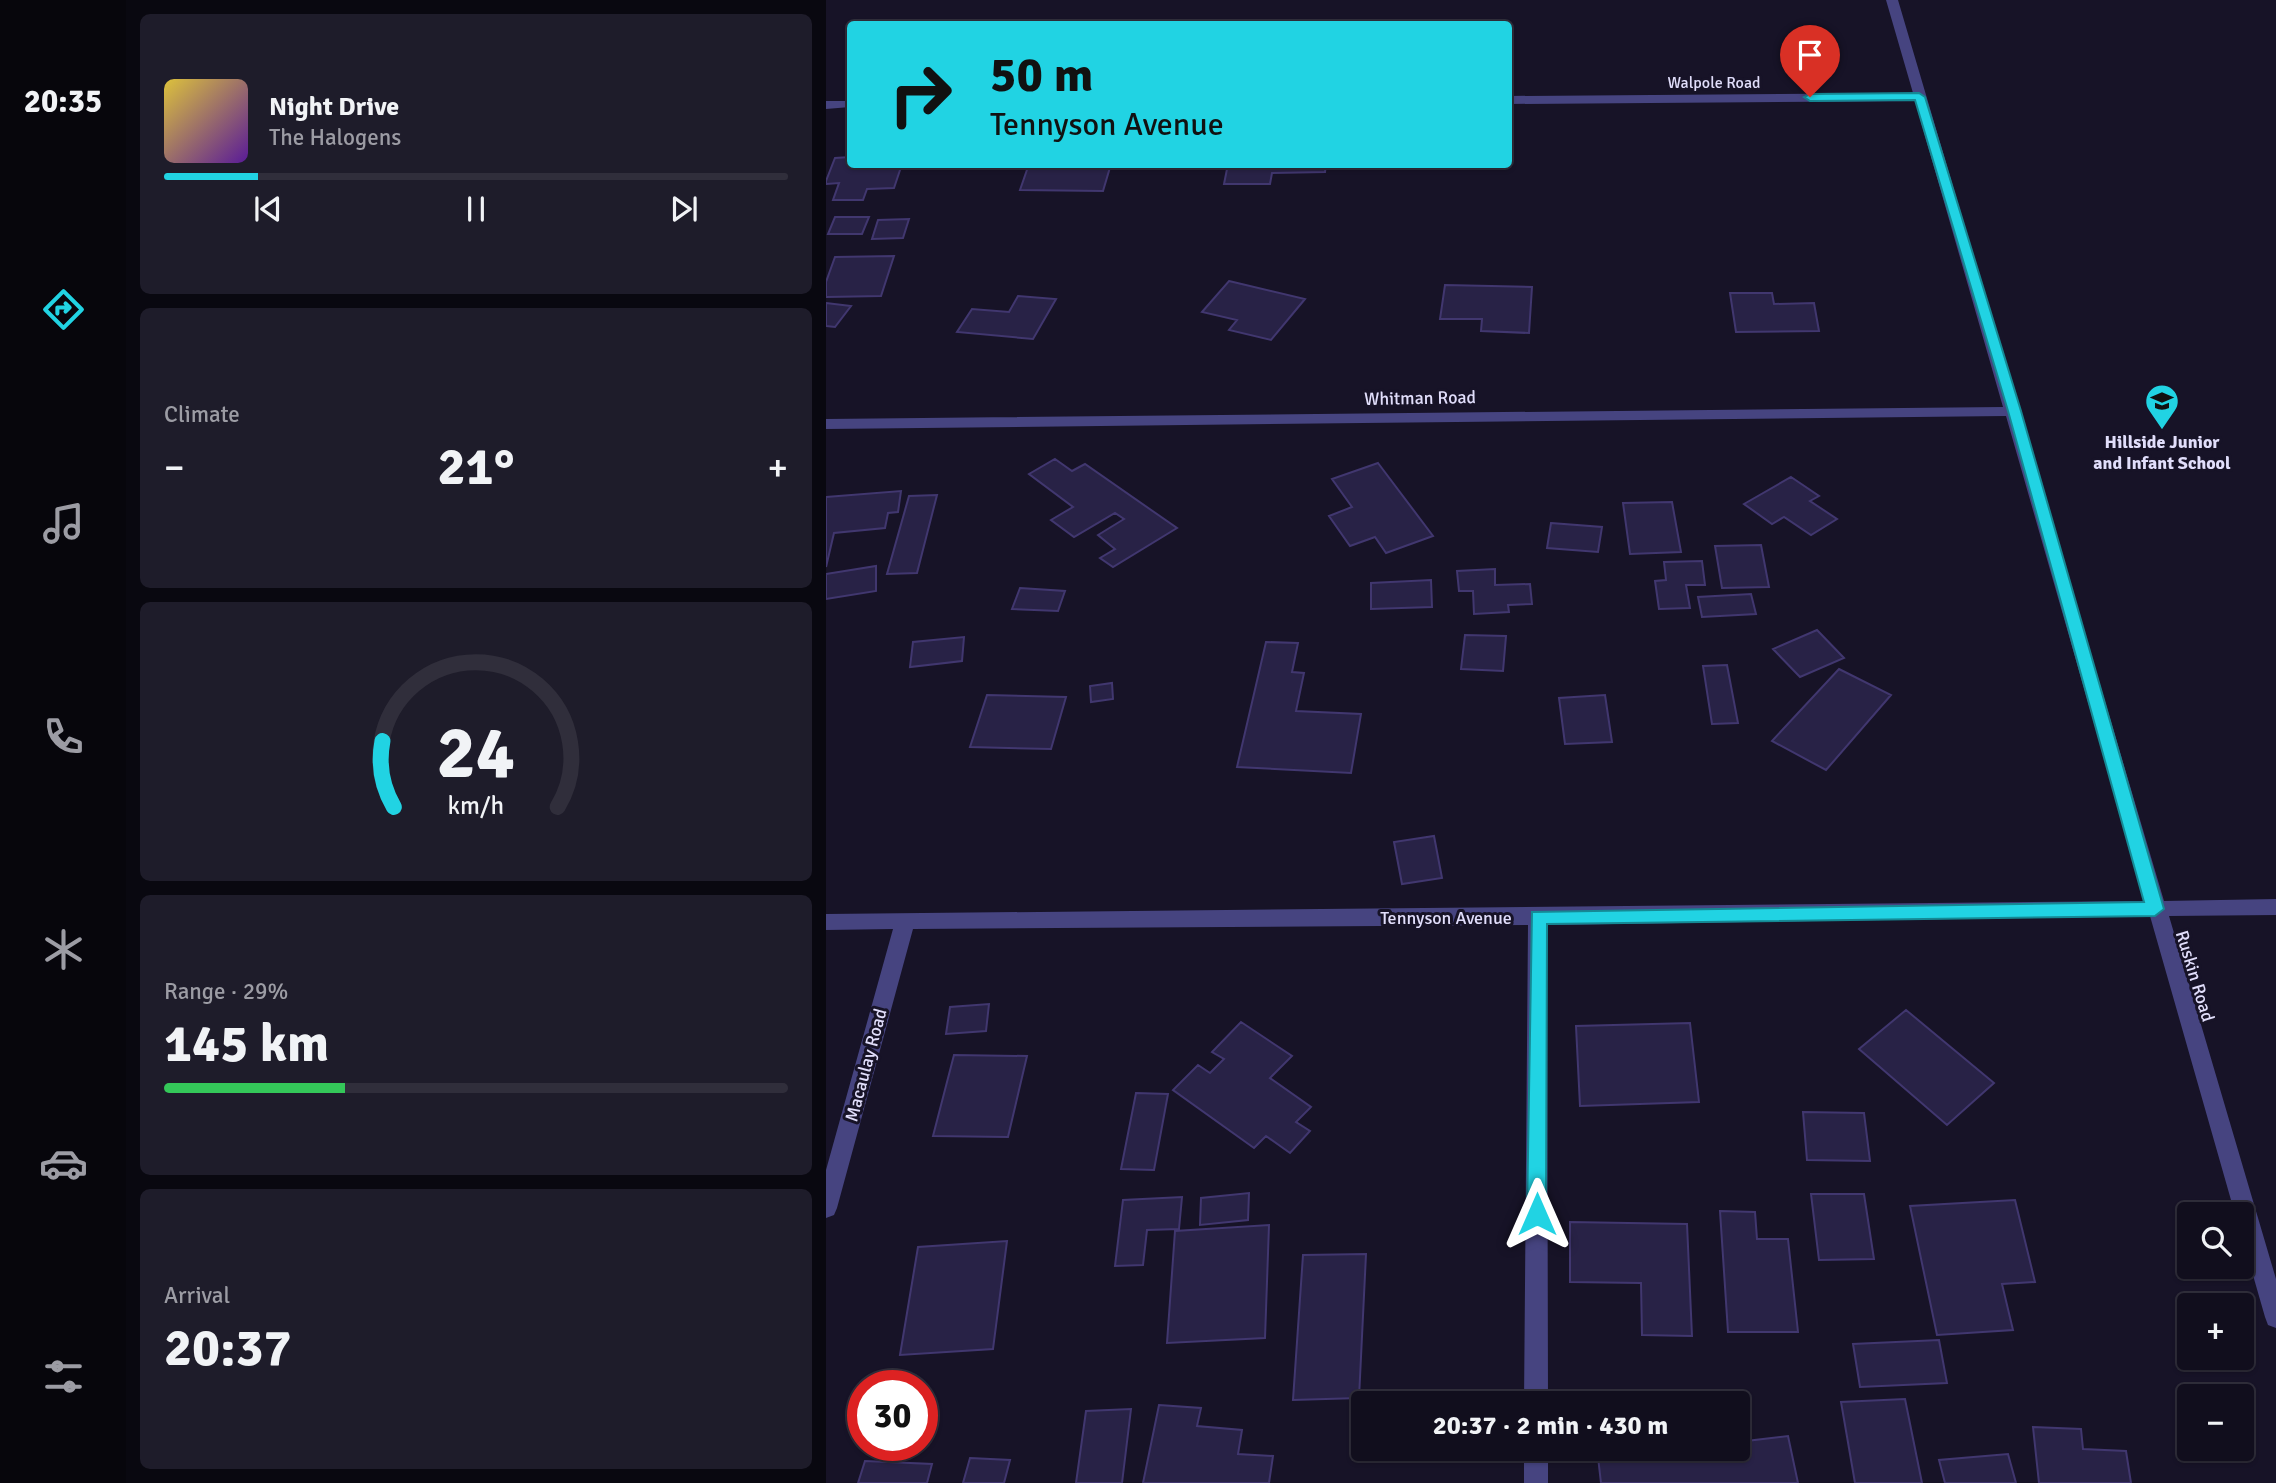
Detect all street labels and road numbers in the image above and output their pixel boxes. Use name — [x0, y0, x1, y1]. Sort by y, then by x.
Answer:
street label: Walpole Road — [1668, 73, 1760, 93]
street label: Whitman Road — [1364, 386, 1476, 410]
street label: Tennyson Avenue — [1380, 907, 1512, 929]
street label: Ruskin Road — [2171, 928, 2219, 1024]
street label: Macaulay Road — [840, 1006, 892, 1124]

